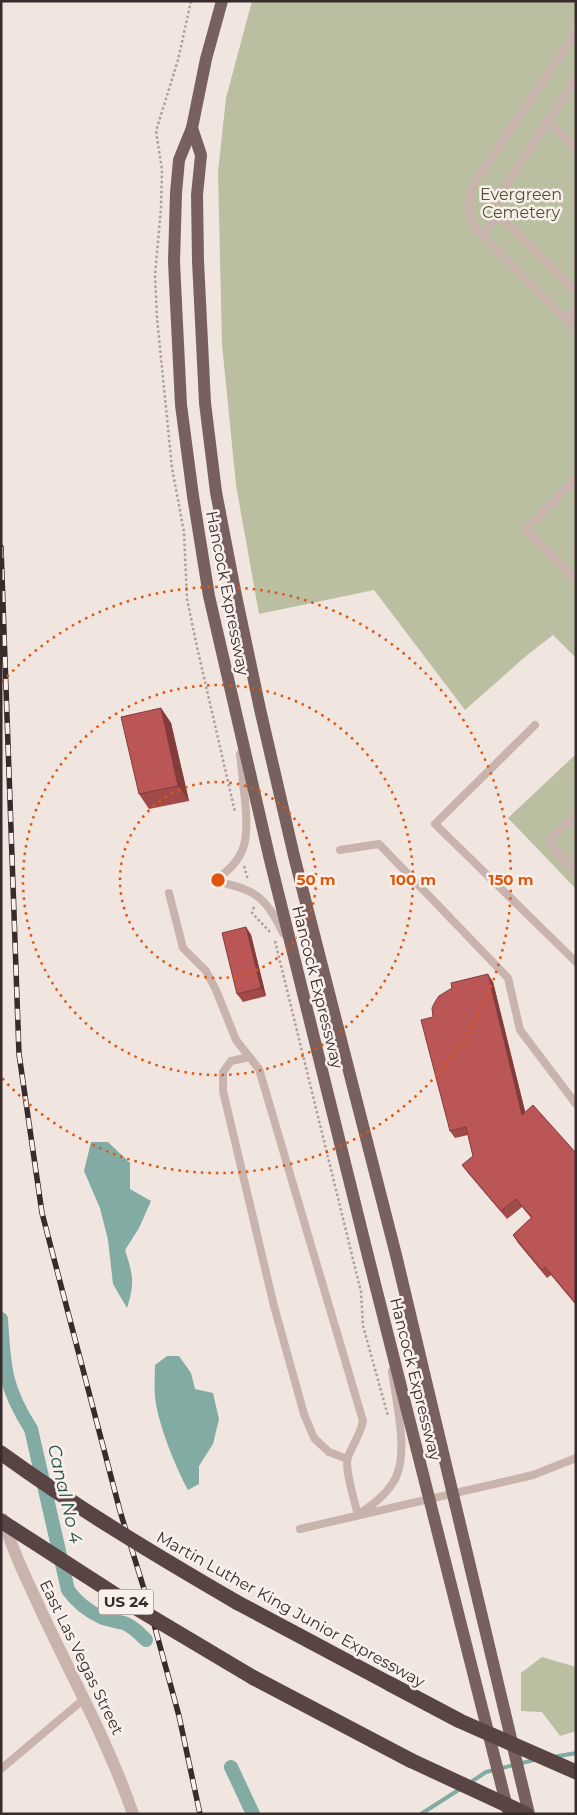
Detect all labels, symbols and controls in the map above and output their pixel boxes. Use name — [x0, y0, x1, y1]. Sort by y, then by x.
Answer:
park label: Evergreen Cemetery — [480, 185, 562, 222]
street label: Hancock Expressway — [202, 509, 253, 677]
text: 50 m — [296, 870, 336, 889]
text: 100 m — [390, 870, 436, 889]
text: 150 m — [489, 870, 533, 889]
centre of rings — [209, 871, 227, 889]
street label: Hancock Expressway — [288, 904, 347, 1071]
street label: Hancock Expressway — [386, 1296, 445, 1463]
water label: Canal No 4 — [43, 1442, 87, 1546]
street label: Martin Luther King Junior Expressway — [153, 1527, 428, 1692]
street label: East Las Vegas Street — [36, 1577, 128, 1738]
road number: US 24 — [98, 1590, 154, 1614]

